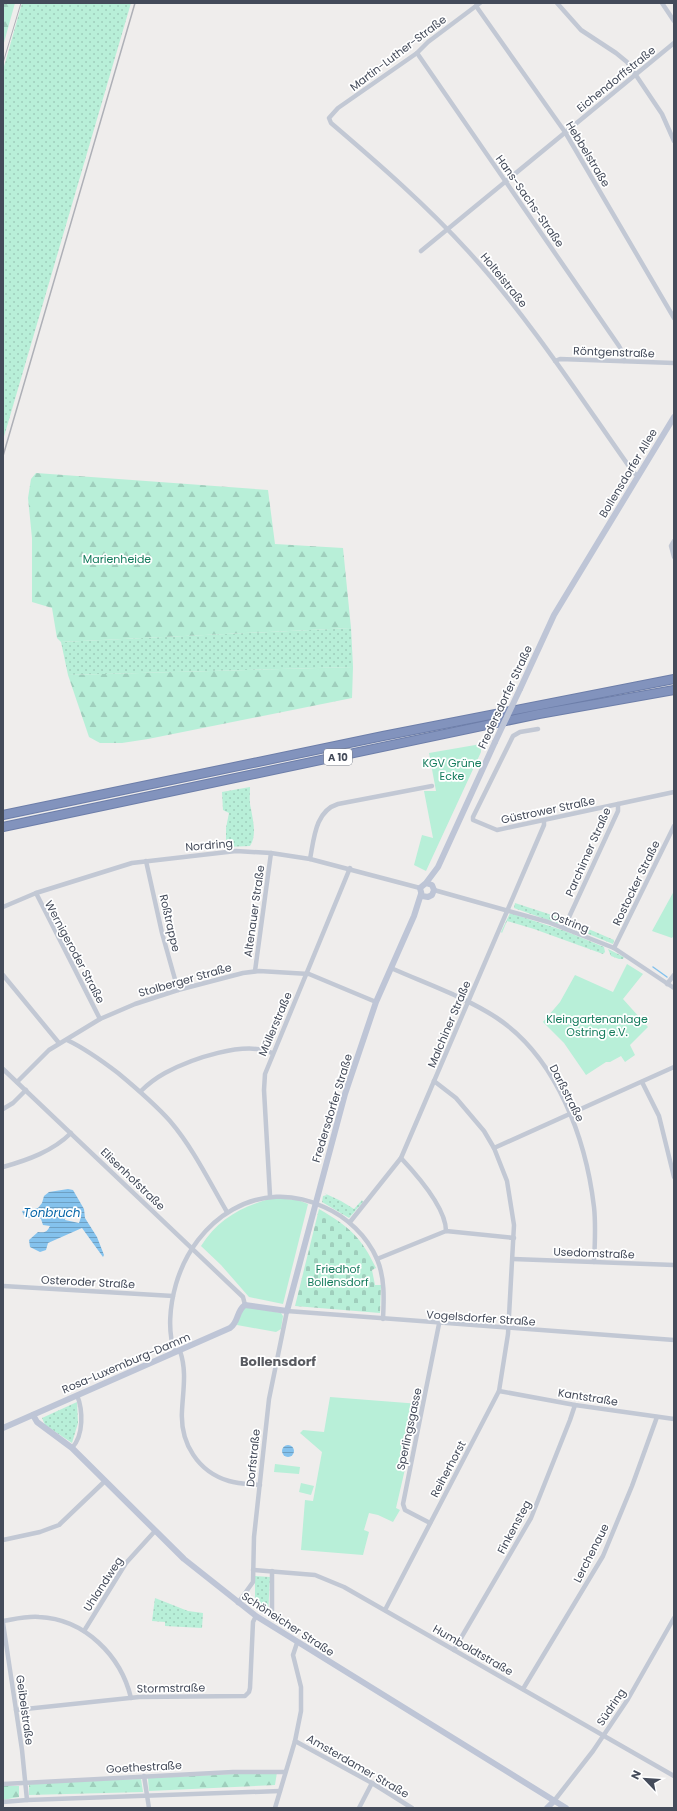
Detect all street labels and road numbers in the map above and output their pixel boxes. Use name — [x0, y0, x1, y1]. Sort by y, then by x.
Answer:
street label: Martin-Luther-Straße — [346, 11, 450, 95]
street label: Eichendorffstraße — [573, 42, 659, 116]
street label: Hebbelstraße — [562, 118, 614, 190]
street label: Hans-Sachs-Straße — [492, 152, 568, 251]
street label: Holteistraße — [477, 249, 531, 311]
street label: Röntgenstraße — [573, 343, 655, 361]
street label: Bollensdorfer Allee — [595, 425, 661, 521]
street label: Fredersdorfer Straße — [474, 642, 536, 752]
road number: A 10 — [324, 749, 352, 765]
street label: Güstrower Straße — [500, 792, 597, 828]
street label: Parchimer Straße — [561, 805, 615, 899]
street label: Nordring — [185, 835, 233, 855]
street label: Rostocker Straße — [608, 838, 664, 928]
street label: Altenauer Straße — [240, 864, 268, 958]
street label: Roßtrappe — [156, 893, 184, 953]
street label: Wernigeroder Straße — [41, 898, 109, 1006]
street label: Ostring — [549, 907, 591, 937]
street label: Stolberger Straße — [137, 959, 234, 1001]
street label: Malchiner Straße — [423, 978, 475, 1070]
street label: Müllerstraße — [254, 989, 296, 1059]
street label: Fredersdorfer Straße — [308, 1051, 356, 1164]
street label: Darßstraße — [546, 1062, 588, 1125]
street label: Elisenhofstraße — [97, 1144, 169, 1214]
street label: Usedomstraße — [553, 1244, 635, 1262]
street label: Osteroder Straße — [41, 1272, 136, 1292]
street label: Vogelsdorfer Straße — [426, 1306, 536, 1330]
street label: Rosa-Luxemburg-Damm — [59, 1329, 193, 1397]
street label: Kantstraße — [557, 1384, 619, 1410]
street label: Sperlingsgasse — [392, 1386, 426, 1472]
street label: Dorfstraße — [242, 1428, 264, 1488]
street label: Reiherhorst — [426, 1438, 470, 1500]
street label: Finkensteg — [493, 1497, 535, 1557]
street label: Lerchenaue — [569, 1520, 613, 1585]
street label: Uhlandweg — [79, 1553, 127, 1615]
street label: Schöneicher Straße — [238, 1588, 338, 1660]
street label: Humboldtstraße — [430, 1621, 516, 1680]
street label: Geibelstraße — [12, 1674, 38, 1746]
street label: Stormstraße — [137, 1679, 206, 1697]
street label: Südring — [593, 1685, 629, 1729]
street label: Amsterdamer Straße — [304, 1730, 412, 1802]
street label: Goethestraße — [106, 1757, 182, 1777]

